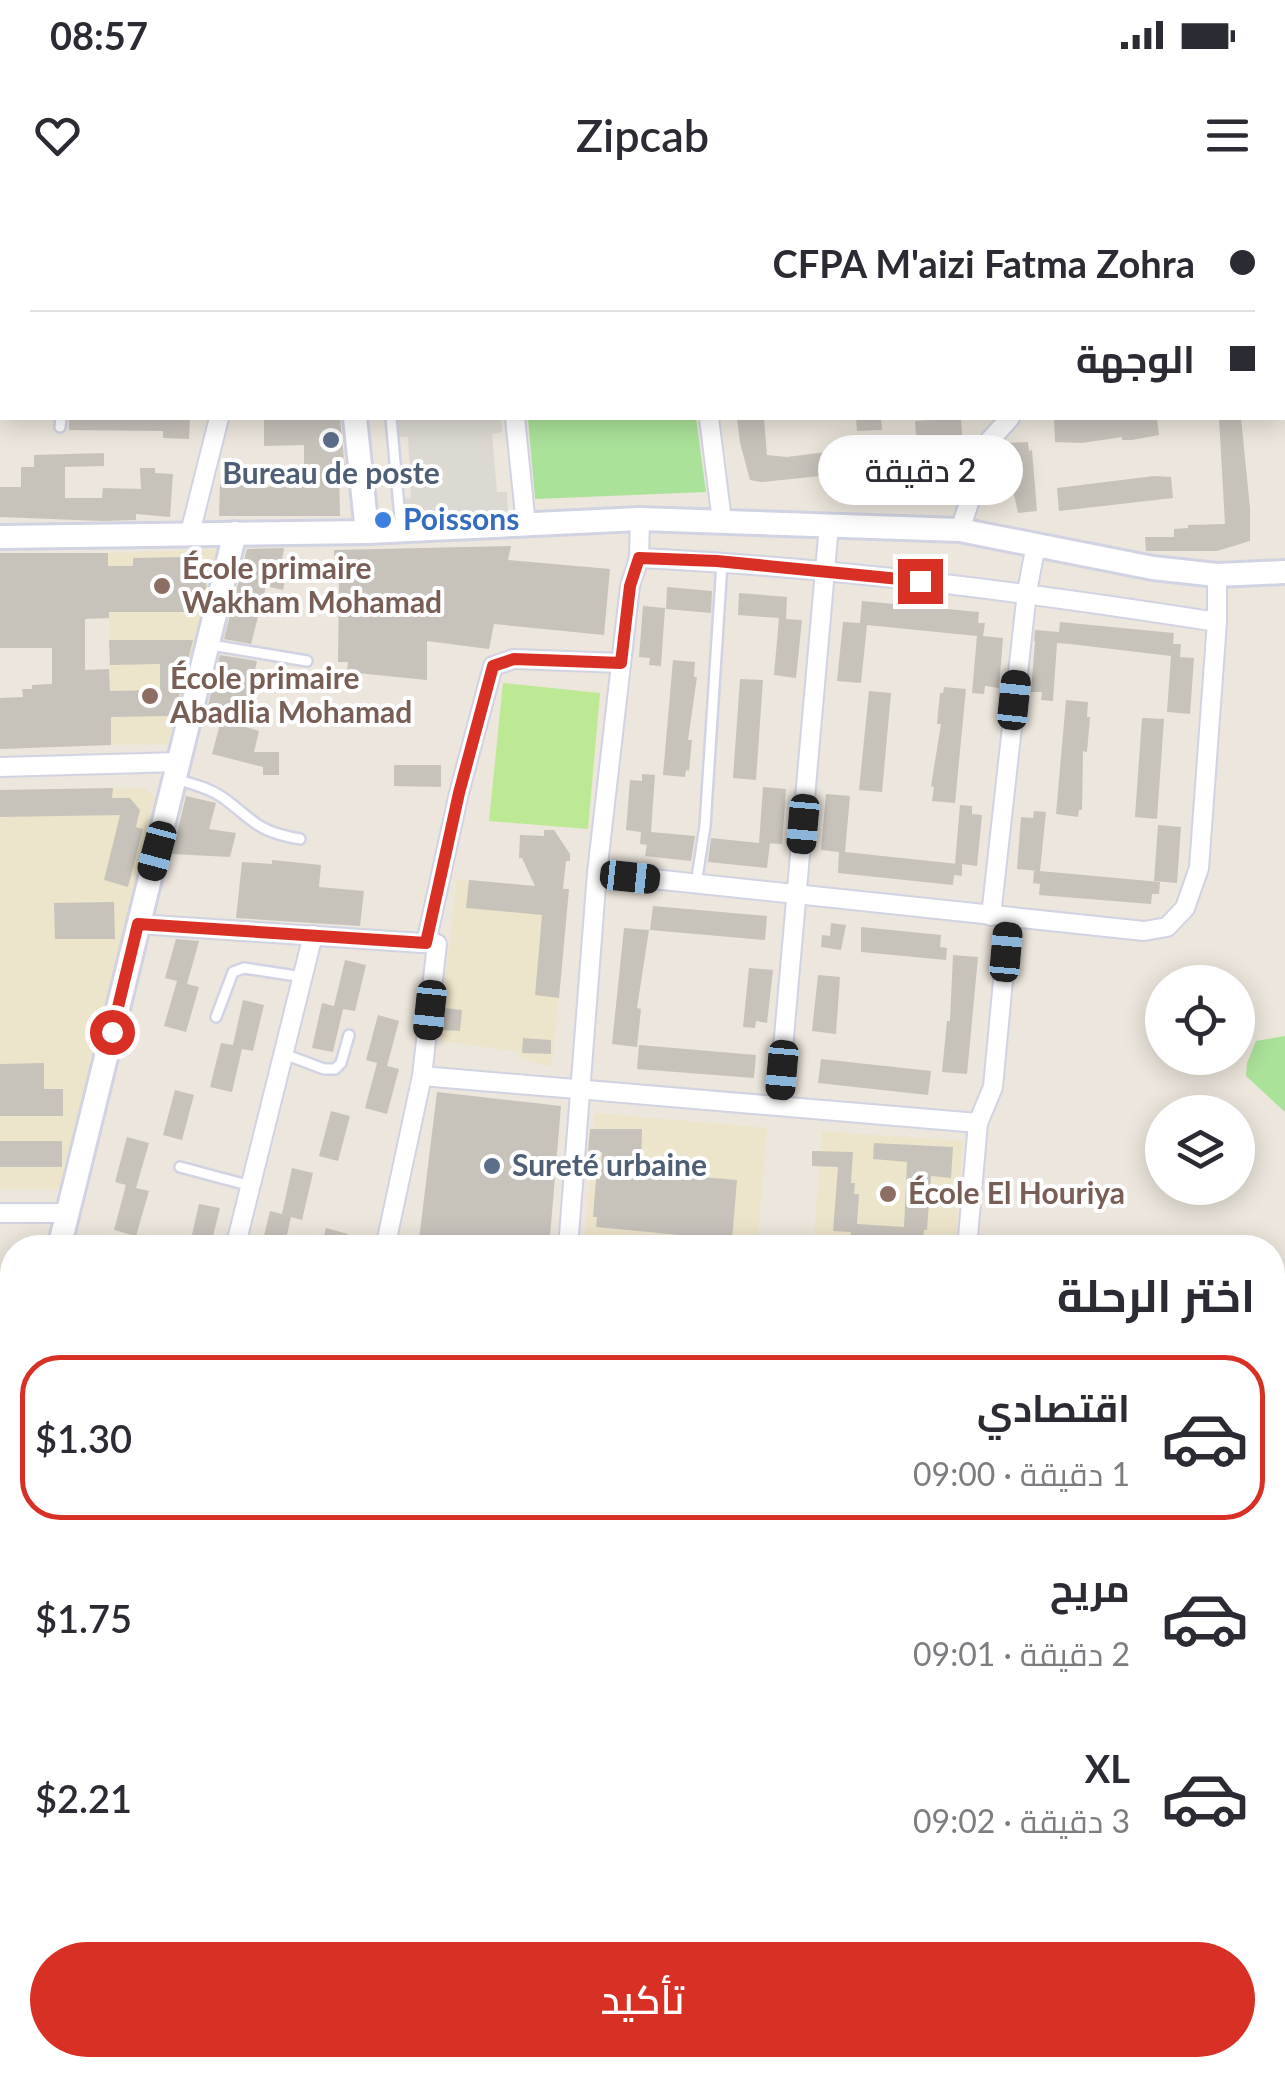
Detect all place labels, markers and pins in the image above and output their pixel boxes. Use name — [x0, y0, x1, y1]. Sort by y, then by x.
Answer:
marker: Bureau de poste — [320, 429, 342, 451]
place label: Bureau de poste — [222, 454, 440, 490]
place label: Poissons — [403, 500, 519, 536]
marker: Poissons — [372, 509, 394, 531]
place label: École primaire Wakham Mohamad — [182, 549, 442, 619]
marker: École primaire Wakham Mohamad — [151, 575, 173, 597]
place label: École primaire Abadlia Mohamad — [169, 659, 412, 729]
marker: École primaire Abadlia Mohamad — [139, 685, 161, 707]
place label: Sureté urbaine — [512, 1146, 707, 1182]
marker: Sureté urbaine — [481, 1155, 503, 1177]
place label: École El Houriya — [908, 1174, 1125, 1210]
marker: École El Houriya — [877, 1183, 899, 1205]

